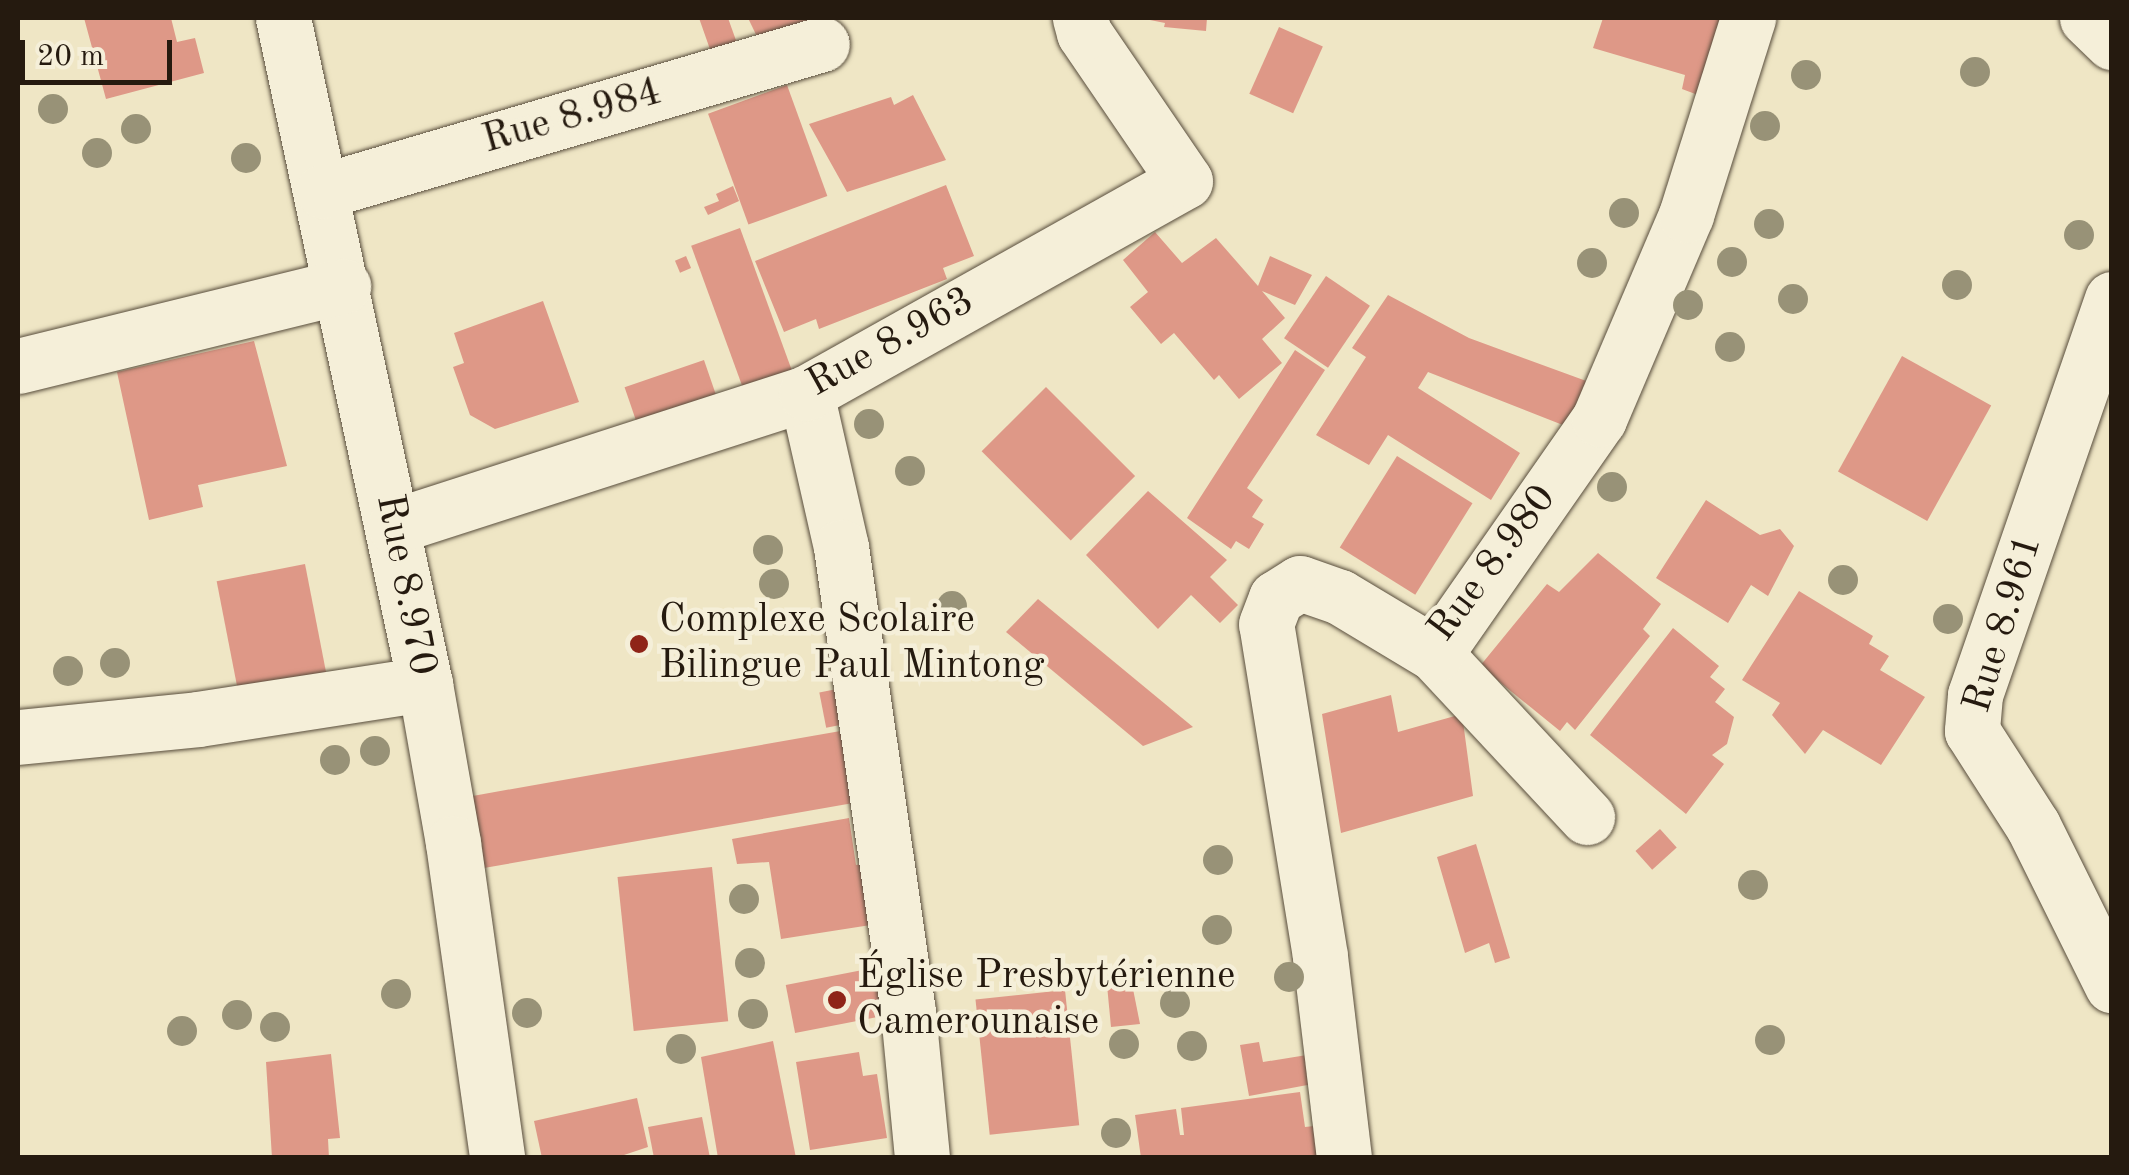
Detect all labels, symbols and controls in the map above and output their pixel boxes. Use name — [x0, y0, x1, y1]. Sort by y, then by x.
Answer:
scale bar — [25, 20, 178, 82]
text: 20 m — [37, 42, 104, 72]
street label: Rue 8.984 — [477, 69, 667, 165]
street label: Rue 8.963 — [799, 278, 983, 408]
street label: Rue 8.980 — [1419, 476, 1567, 652]
street label: Rue 8.970 — [364, 490, 446, 680]
street label: Rue 8.961 — [1954, 529, 2054, 719]
place label: Complexe Scolaire Bilingue Paul Mintong — [659, 597, 1045, 691]
marker: Complexe Scolaire Bilingue Paul Mintong — [628, 633, 650, 655]
place label: Église Presbytérienne Camerounaise — [857, 953, 1235, 1047]
marker: Église Presbytérienne Camerounaise — [826, 989, 848, 1011]

